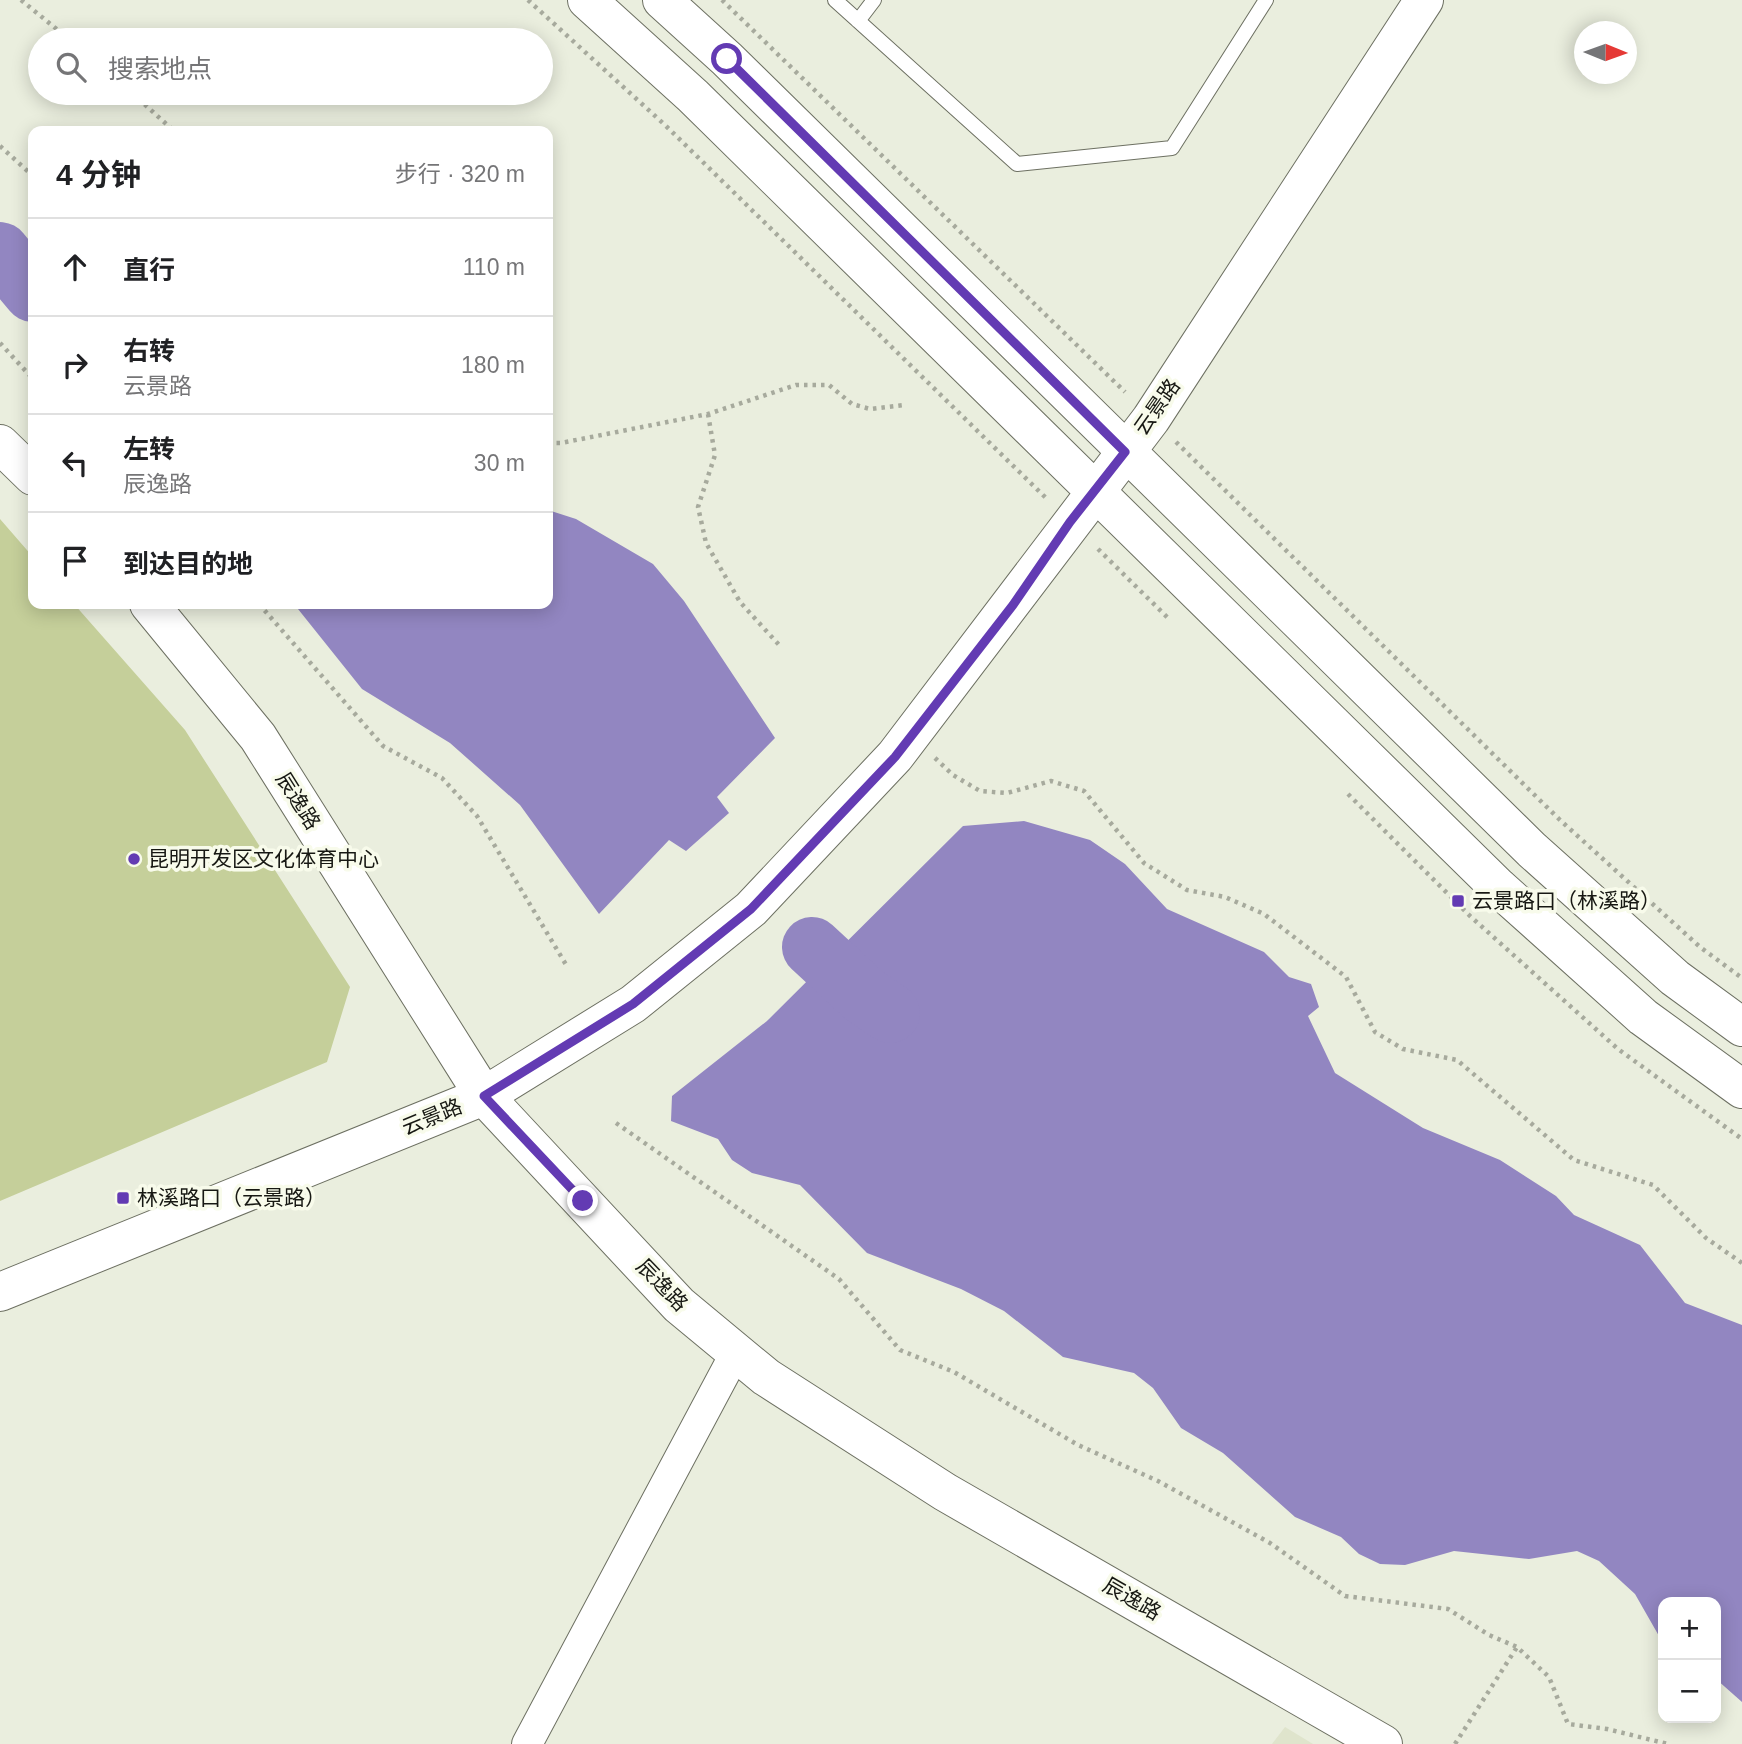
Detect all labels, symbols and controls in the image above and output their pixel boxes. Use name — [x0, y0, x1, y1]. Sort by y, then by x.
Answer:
north arrow — [1574, 21, 1637, 84]
search box — [28, 28, 553, 105]
route start — [711, 43, 742, 74]
icon: search — [52, 48, 90, 86]
text: 搜索地点 — [108, 54, 212, 84]
text: 4 分钟 — [56, 158, 141, 191]
text: 步行 · 320 m — [395, 161, 525, 187]
icon: ahead — [56, 248, 94, 286]
text: 110 m — [463, 254, 525, 280]
text: 直行 — [123, 255, 175, 285]
text: 右转 — [123, 336, 175, 366]
icon: right — [56, 346, 94, 384]
text: 180 m — [461, 352, 525, 378]
text: 云景路 — [123, 373, 192, 399]
street label: 云景路 — [1129, 374, 1184, 439]
text: 左转 — [123, 434, 175, 464]
icon: left — [56, 444, 94, 482]
text: 30 m — [474, 450, 525, 476]
text: 辰逸路 — [123, 471, 192, 497]
icon: arrive — [56, 542, 94, 580]
text: 到达目的地 — [123, 549, 253, 579]
street label: 辰逸路 — [272, 768, 325, 834]
place label: 昆明开发区文化体育中心 — [148, 847, 379, 870]
marker: 昆明开发区文化体育中心 — [126, 851, 142, 867]
place label: 云景路口（林溪路） — [1472, 889, 1661, 912]
marker: 云景路口（林溪路） — [1450, 893, 1466, 909]
street label: 云景路 — [398, 1094, 465, 1139]
route end — [567, 1185, 598, 1216]
place label: 林溪路口（云景路） — [137, 1186, 326, 1209]
marker: 林溪路口（云景路） — [115, 1190, 131, 1206]
street label: 辰逸路 — [632, 1254, 693, 1315]
street label: 辰逸路 — [1099, 1573, 1165, 1624]
map controls — [1658, 1597, 1721, 1723]
button: + — [1658, 1597, 1721, 1660]
button: − — [1658, 1660, 1721, 1723]

